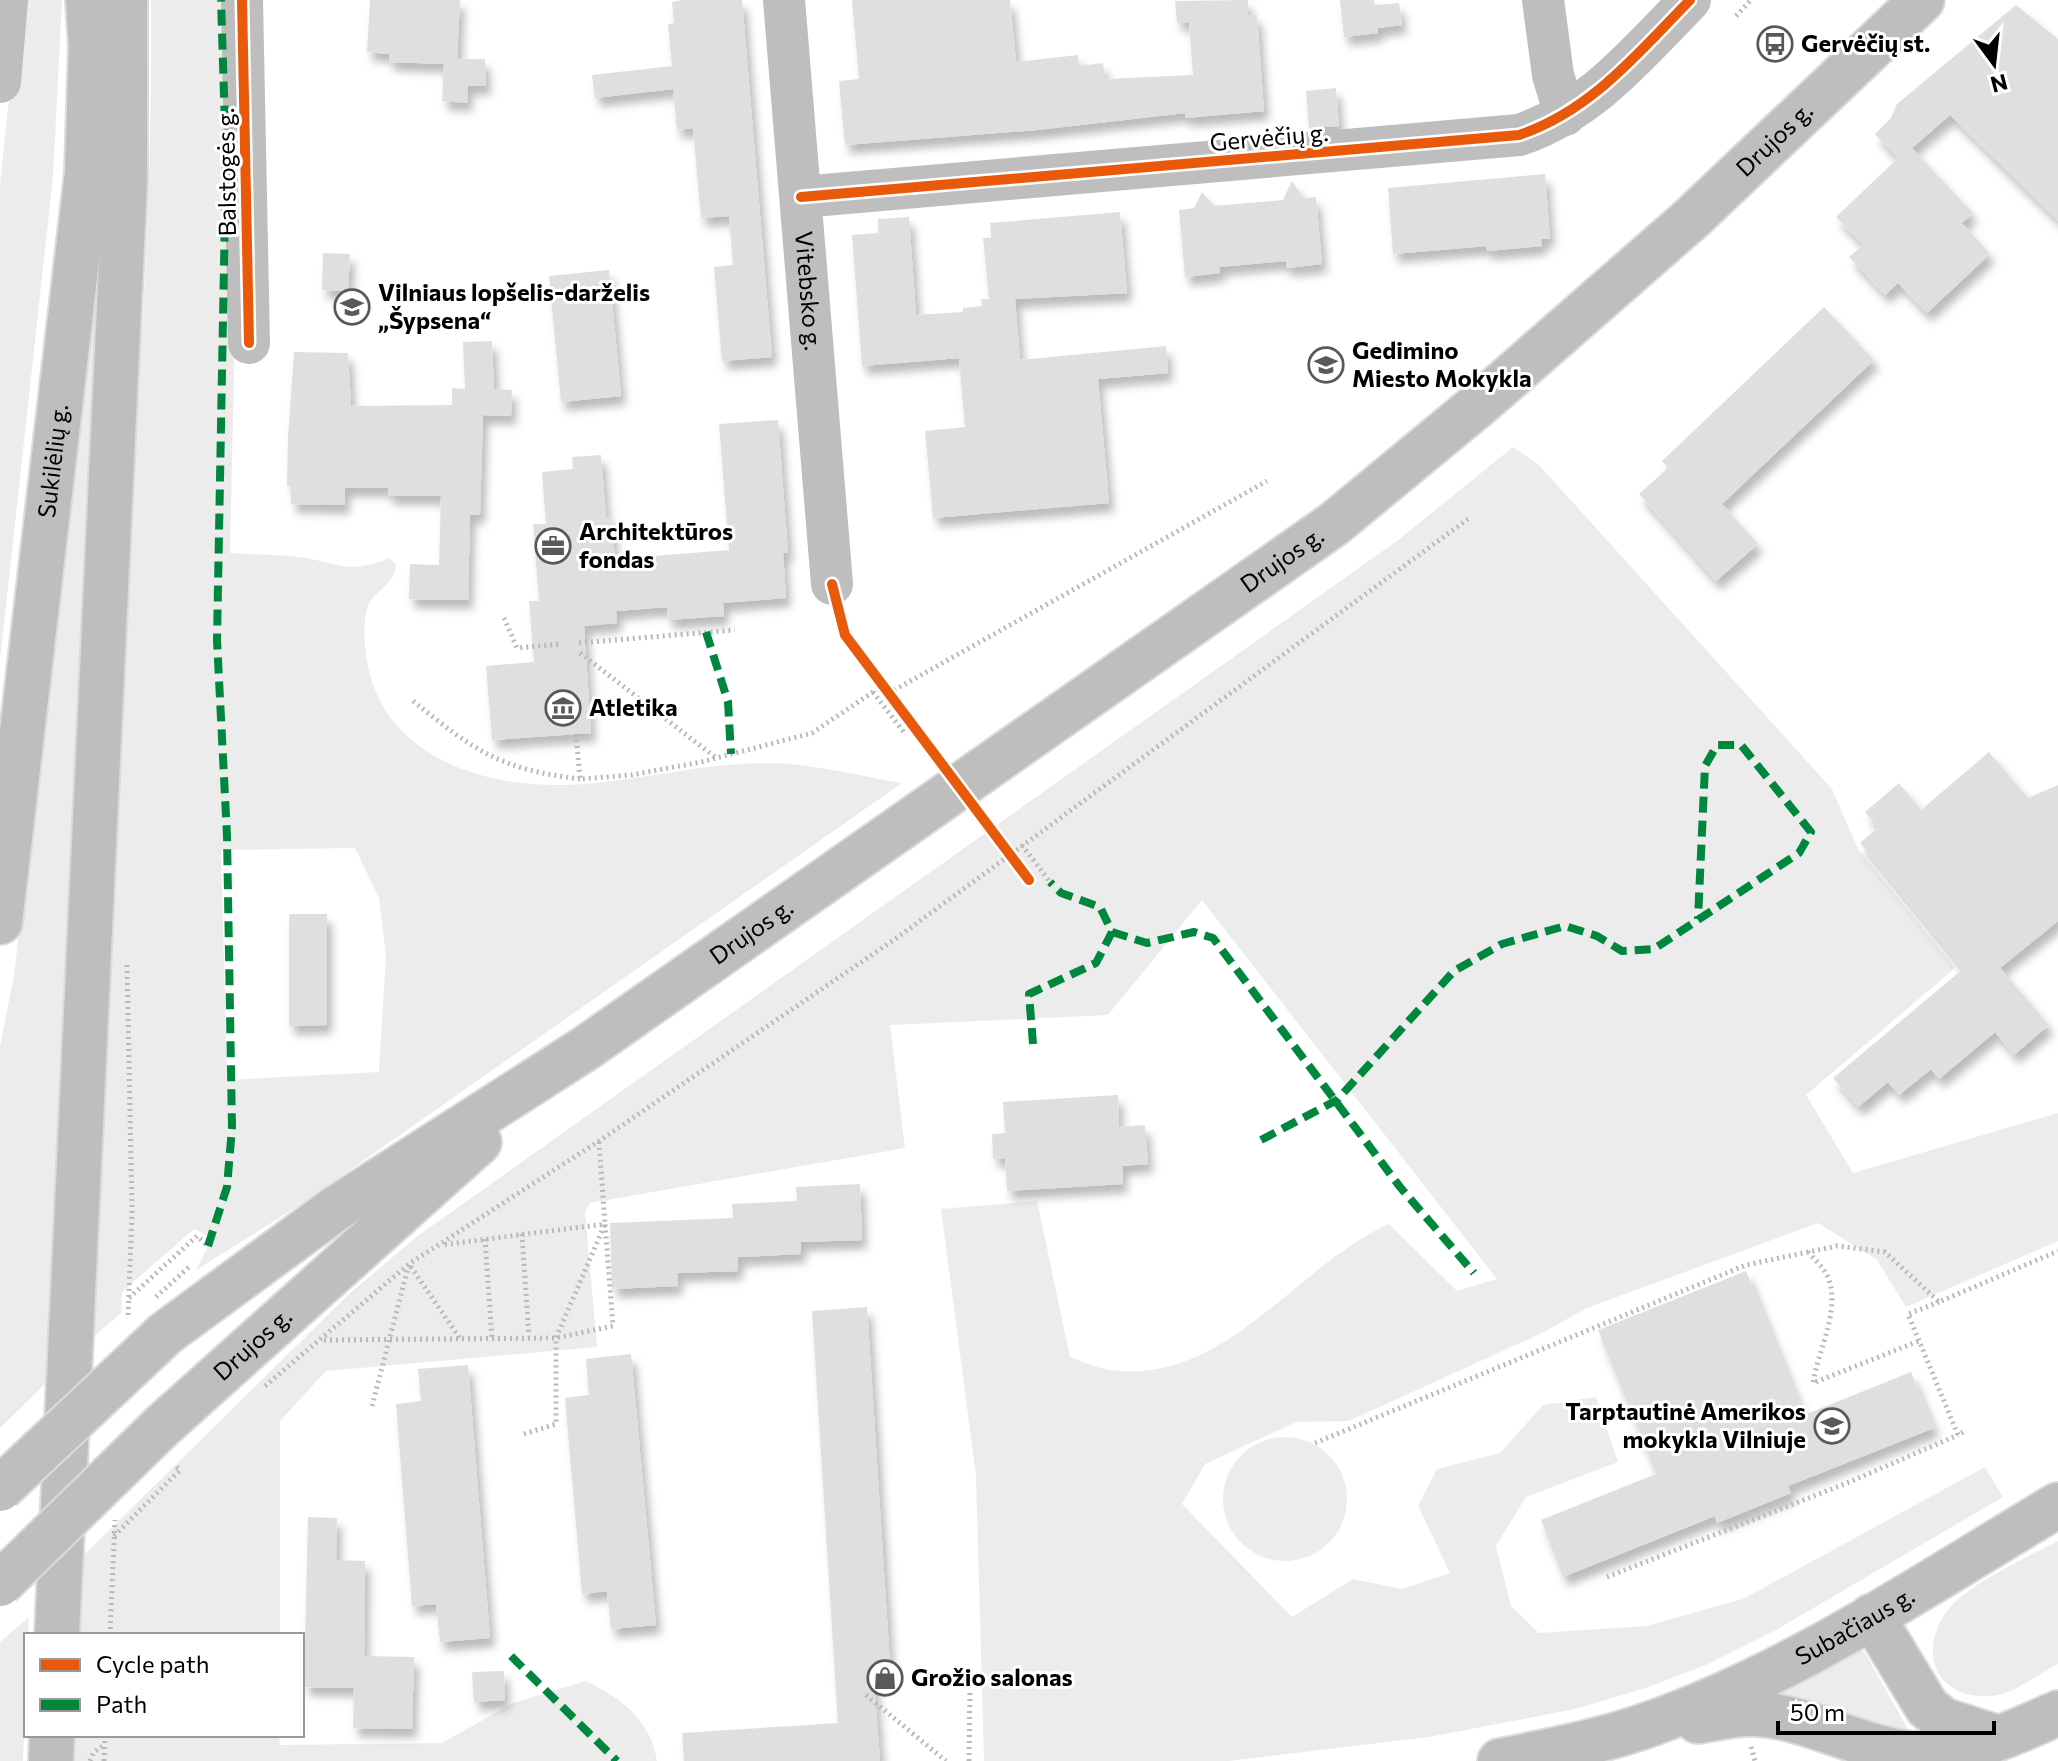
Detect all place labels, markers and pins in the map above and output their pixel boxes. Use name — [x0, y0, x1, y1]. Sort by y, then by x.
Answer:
bus stop icon: Gervėčių st. — [1756, 25, 1794, 63]
place label: Gervėčių st. — [1801, 28, 1930, 57]
place label: Vilniaus lopšelis-darželis „Šypsena“ — [378, 277, 650, 334]
school or university icon: Vilniaus lopšelis-darželis „Šypsena“ — [333, 288, 371, 326]
place label: Gedimino Miesto Mokykla — [1352, 335, 1532, 392]
school or university icon: Gedimino Miesto Mokykla — [1307, 346, 1345, 384]
place label: Architektūros fondas — [579, 516, 733, 573]
office icon: Architektūros fondas — [534, 527, 572, 565]
museum icon: Atletika — [544, 689, 582, 727]
place label: Atletika — [589, 692, 678, 721]
place label: Tarptautinė Amerikos mokykla Vilniuje — [1565, 1396, 1806, 1453]
school or university icon: Tarptautinė Amerikos mokykla Vilniuje — [1813, 1407, 1851, 1445]
shop icon: Grožio salonas — [866, 1659, 904, 1697]
place label: Grožio salonas — [911, 1662, 1073, 1691]

